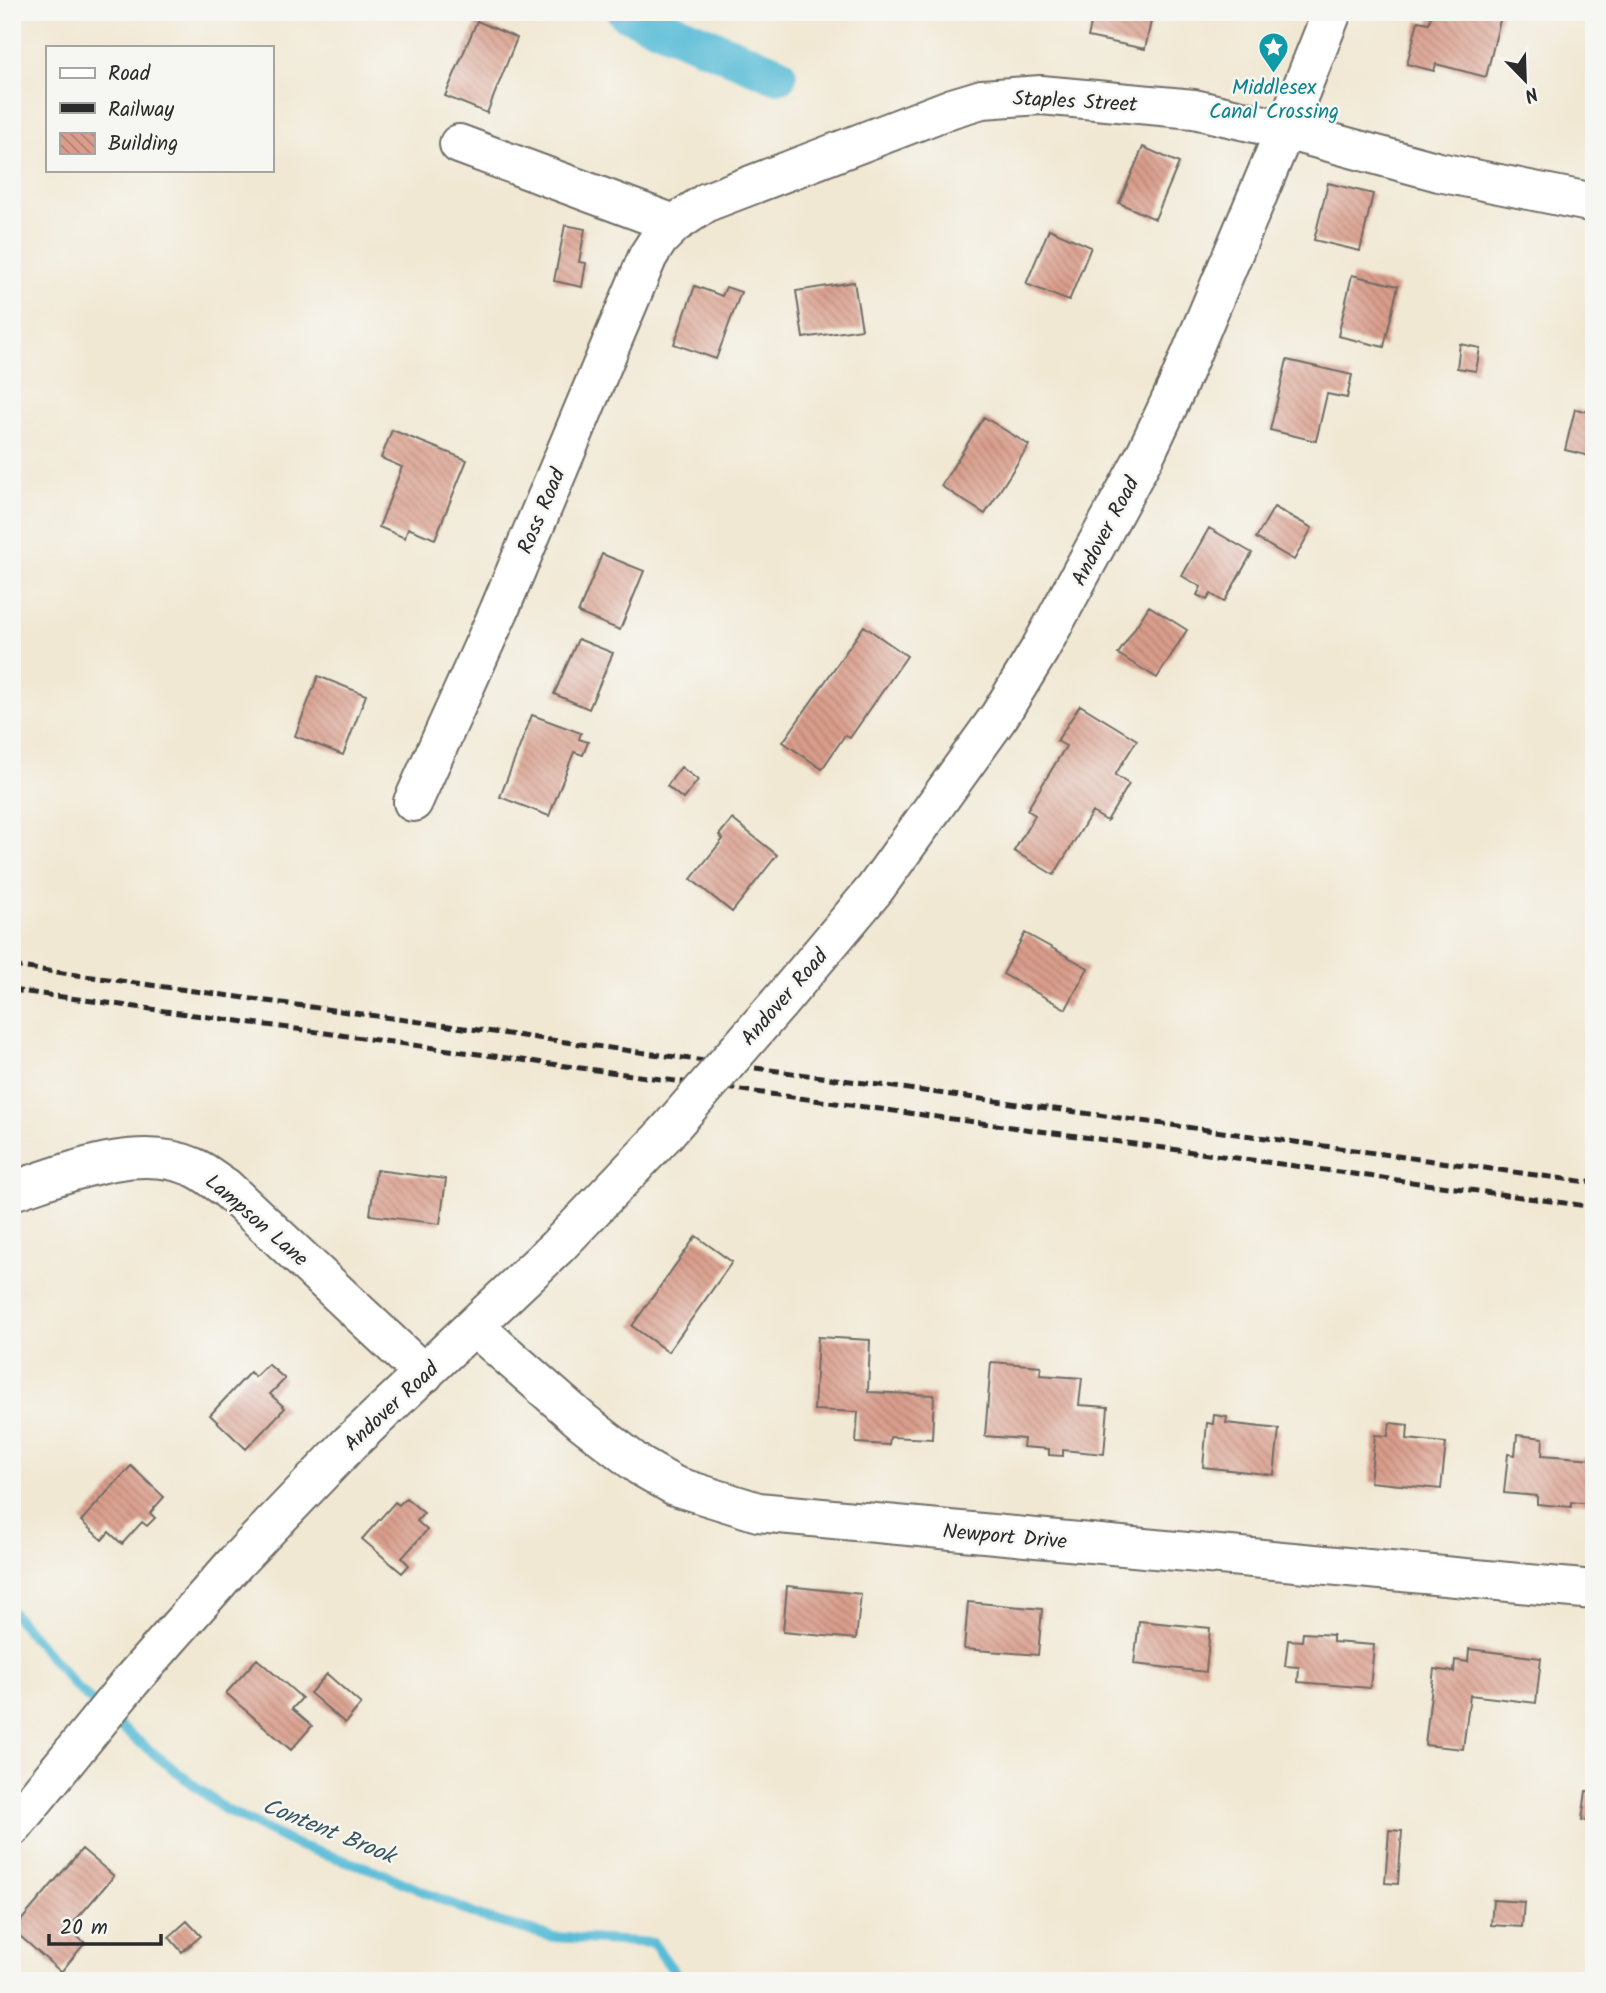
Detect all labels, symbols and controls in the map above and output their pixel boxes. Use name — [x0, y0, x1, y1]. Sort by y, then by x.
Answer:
place icon: Middlesex Canal Crossing — [1257, 30, 1291, 74]
legend — [46, 46, 273, 172]
north arrow — [1490, 46, 1560, 116]
text: Road — [108, 58, 151, 91]
place label: Middlesex Canal Crossing — [1209, 72, 1339, 129]
text: N — [1519, 78, 1542, 110]
street label: Staples Street — [1012, 83, 1139, 122]
text: Railway — [108, 94, 174, 127]
text: Building — [108, 128, 178, 161]
street label: Ross Road — [510, 463, 575, 560]
street label: Andover Road — [1064, 471, 1149, 592]
street label: Andover Road — [733, 942, 837, 1054]
street label: Lampson Lane — [197, 1167, 316, 1276]
street label: Andover Road — [337, 1354, 447, 1460]
street label: Newport Drive — [941, 1516, 1069, 1559]
water label: Content Brook — [257, 1789, 403, 1876]
scale bar — [49, 1902, 161, 1946]
text: 20 m — [60, 1912, 108, 1945]

